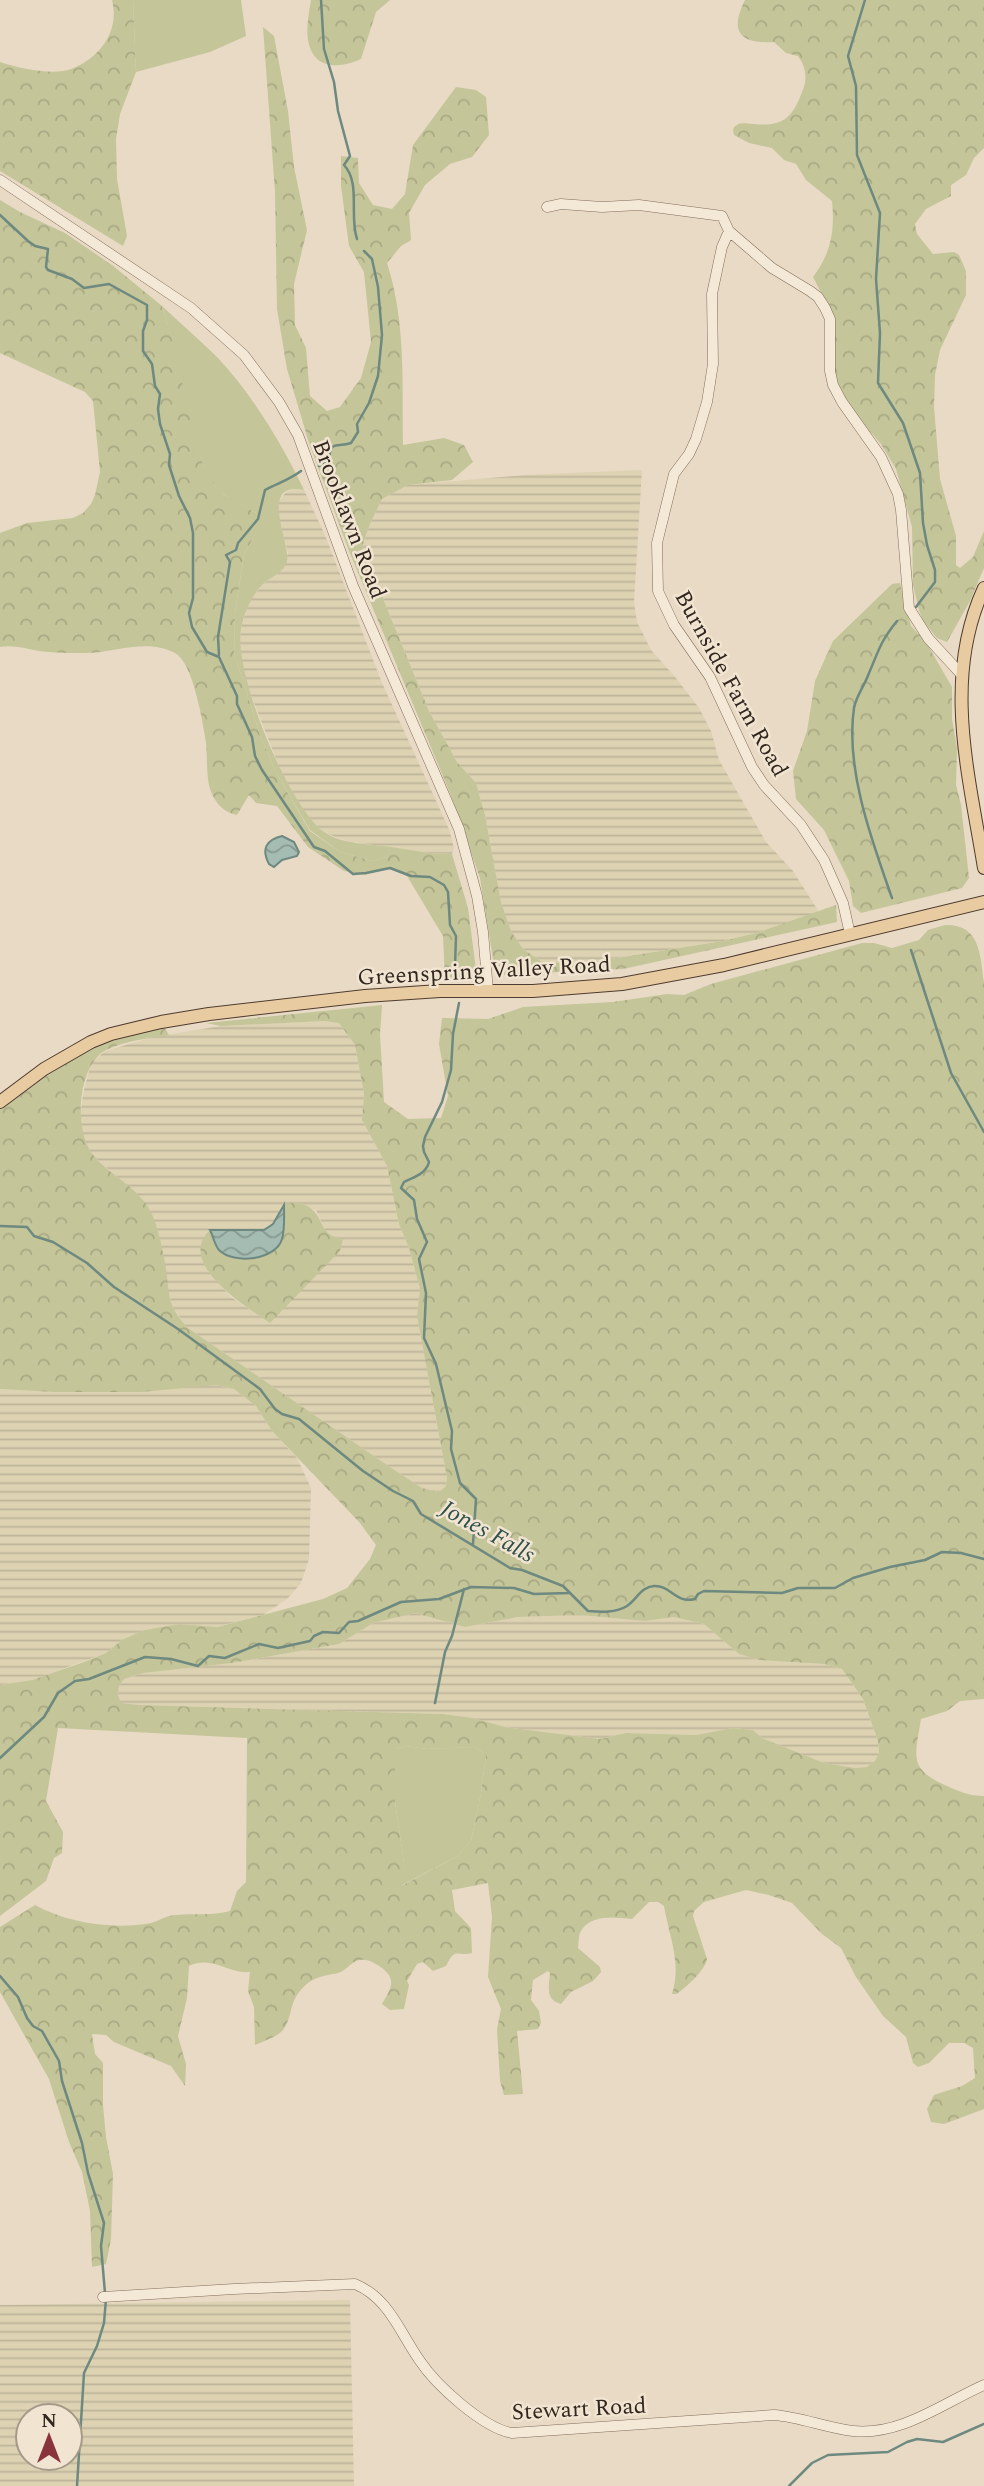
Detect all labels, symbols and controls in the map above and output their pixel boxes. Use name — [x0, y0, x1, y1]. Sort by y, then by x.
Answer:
street label: Brooklawn Road — [302, 435, 395, 604]
street label: Burnside Farm Road — [665, 584, 797, 784]
street label: Greenspring Valley Road — [357, 947, 612, 996]
water label: Jones Falls — [432, 1490, 542, 1573]
street label: Stewart Road — [511, 2388, 648, 2431]
north arrow — [14, 2402, 84, 2472]
text: N — [41, 2407, 57, 2436]

